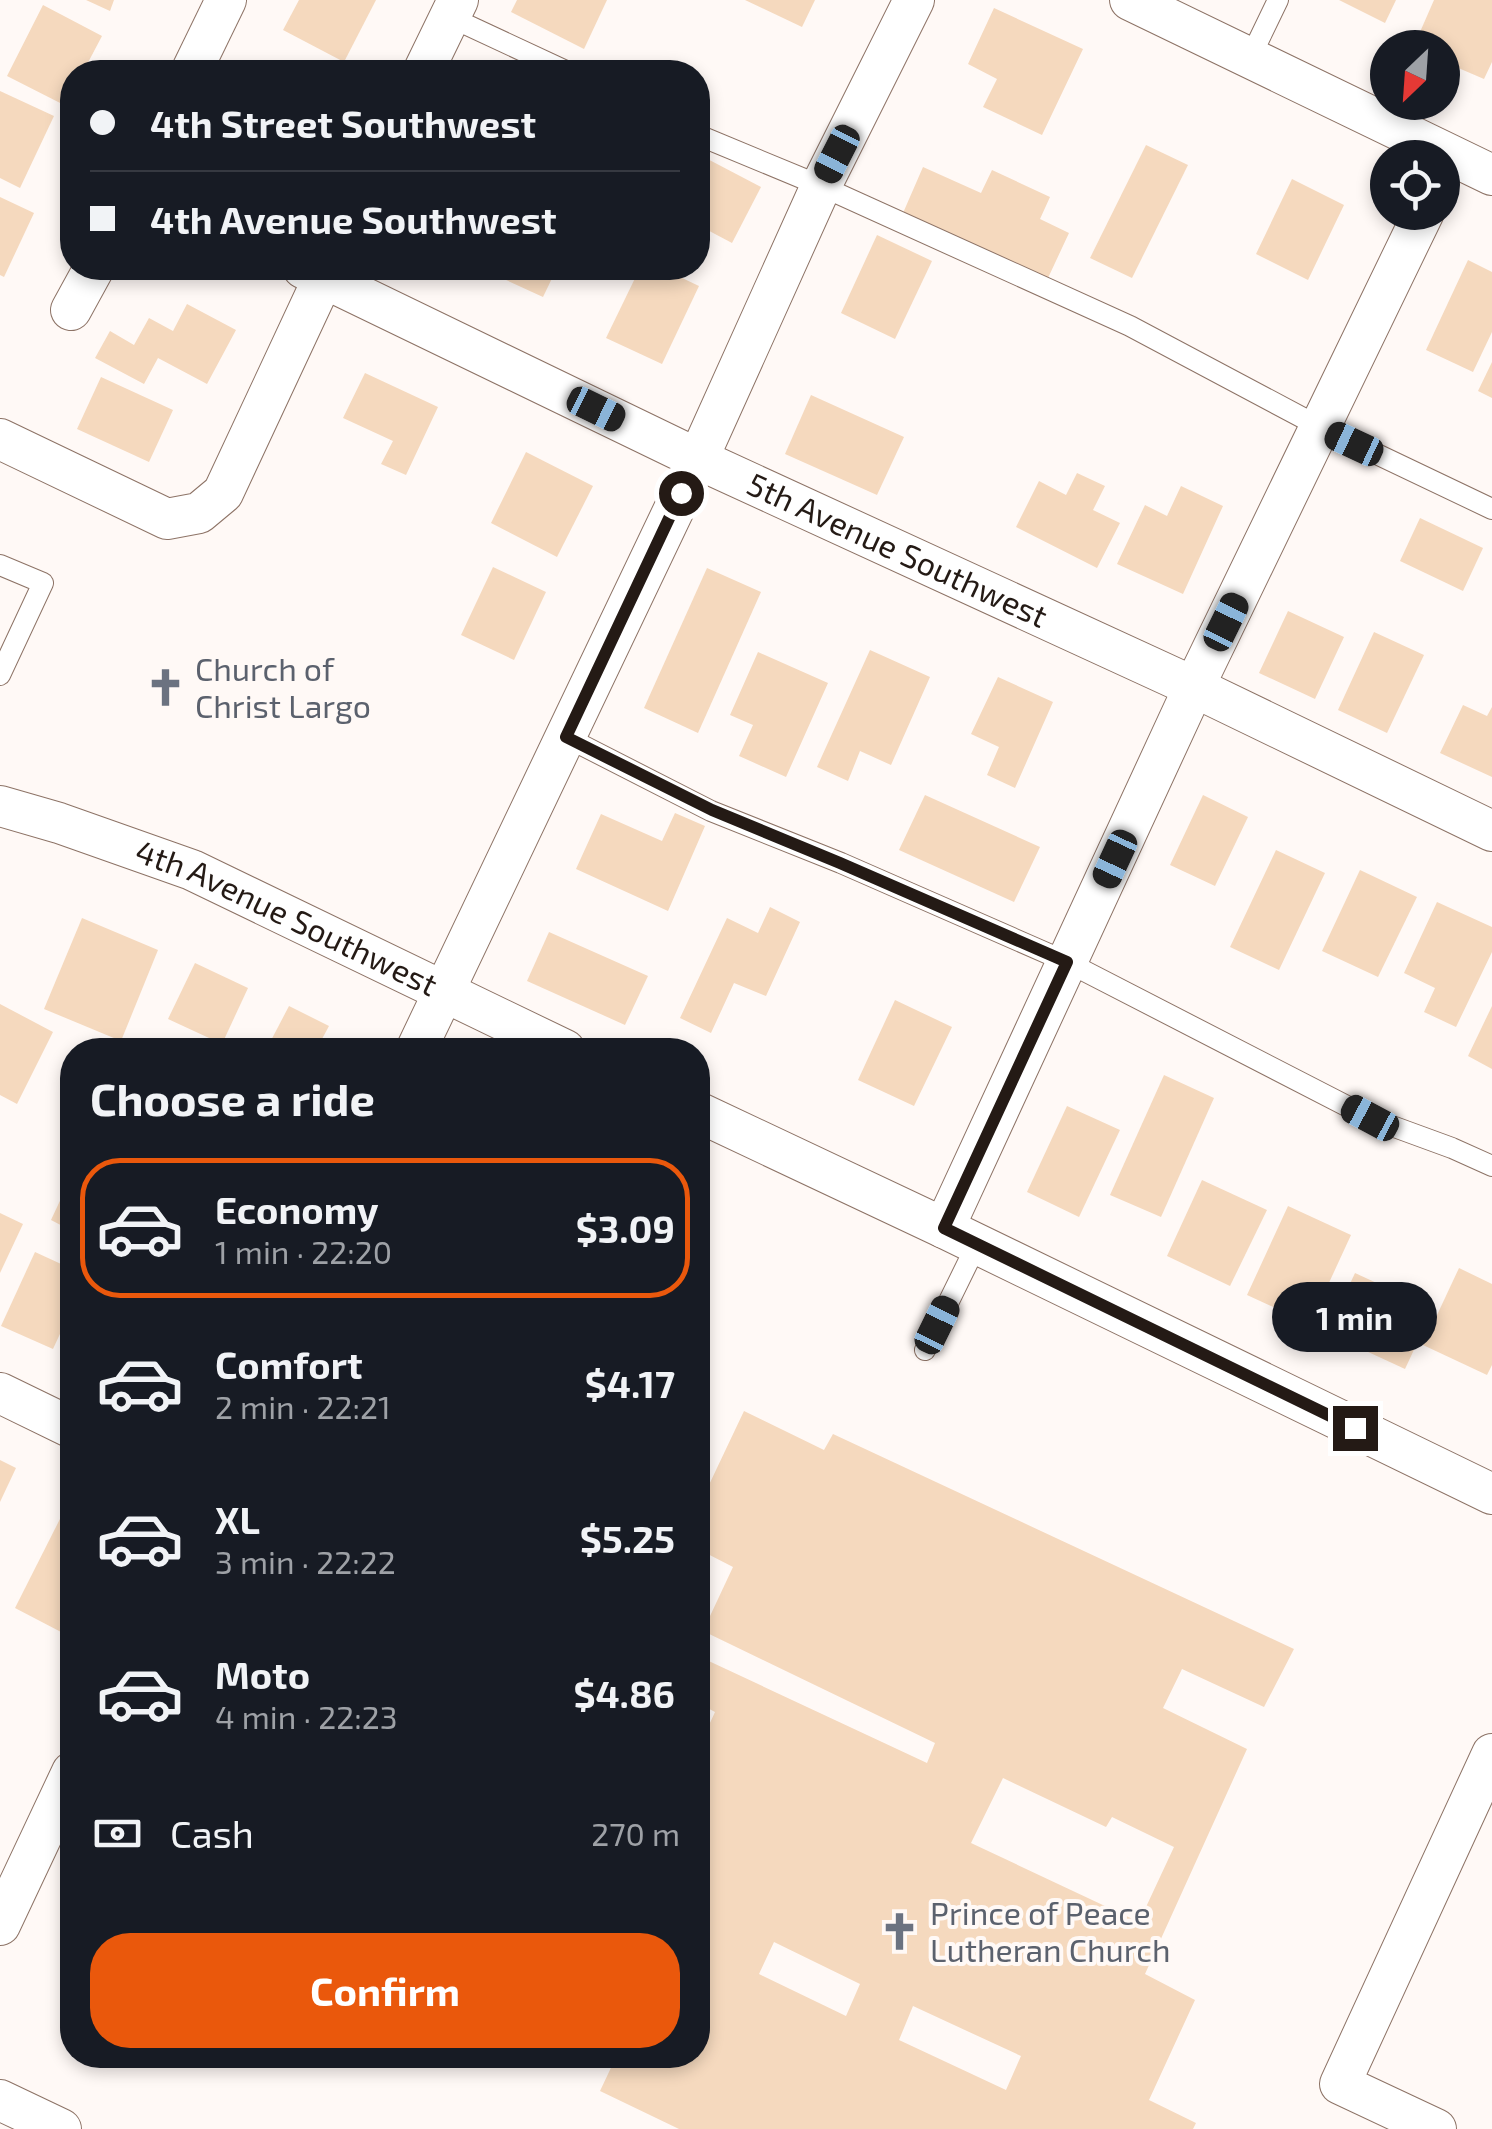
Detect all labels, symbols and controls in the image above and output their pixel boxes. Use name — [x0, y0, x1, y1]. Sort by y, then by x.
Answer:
north arrow — [1370, 30, 1460, 120]
map controls — [1370, 30, 1460, 230]
text: 4th Street Southwest — [150, 100, 536, 146]
car — [810, 120, 864, 188]
button: locate — [1370, 140, 1460, 230]
text: 4th Avenue Southwest — [150, 196, 557, 242]
car — [562, 382, 630, 436]
car — [1320, 418, 1388, 470]
street label: 5th Avenue Southwest — [742, 463, 1054, 634]
route start — [659, 471, 704, 516]
car — [1199, 588, 1253, 656]
place label: Church of Christ Largo — [195, 649, 371, 724]
church icon: Church of Christ Largo — [144, 667, 186, 709]
car — [1089, 825, 1141, 893]
street label: 4th Avenue Southwest — [131, 831, 444, 1003]
text: Choose a ride — [90, 1071, 375, 1125]
car — [1336, 1091, 1404, 1145]
icon: car — [95, 1183, 185, 1273]
text: Economy — [215, 1186, 379, 1232]
text: $3.09 — [576, 1205, 675, 1251]
text: 1 min · 22:20 — [215, 1232, 392, 1270]
callout: 1 min — [1272, 1283, 1438, 1353]
car — [910, 1291, 964, 1359]
text: 1 min — [1316, 1298, 1393, 1336]
icon: car — [95, 1338, 185, 1428]
text: Comfort — [215, 1341, 363, 1387]
text: $4.17 — [585, 1360, 675, 1406]
text: 2 min · 22:21 — [215, 1387, 391, 1425]
route end — [1333, 1406, 1378, 1451]
icon: car — [95, 1493, 185, 1583]
text: XL — [215, 1496, 260, 1542]
text: $5.25 — [580, 1515, 675, 1561]
text: 3 min · 22:22 — [215, 1542, 396, 1580]
icon: car — [95, 1648, 185, 1738]
text: Moto — [215, 1651, 310, 1697]
text: $4.86 — [573, 1670, 675, 1716]
text: 4 min · 22:23 — [215, 1697, 398, 1735]
icon: cash — [90, 1806, 145, 1861]
text: Cash — [170, 1810, 254, 1856]
text: 270 m — [591, 1814, 680, 1852]
place label: Prince of Peace Lutheran Church — [930, 1893, 1171, 1968]
church icon: Prince of Peace Lutheran Church — [879, 1911, 921, 1953]
button: Confirm — [90, 1933, 680, 2048]

